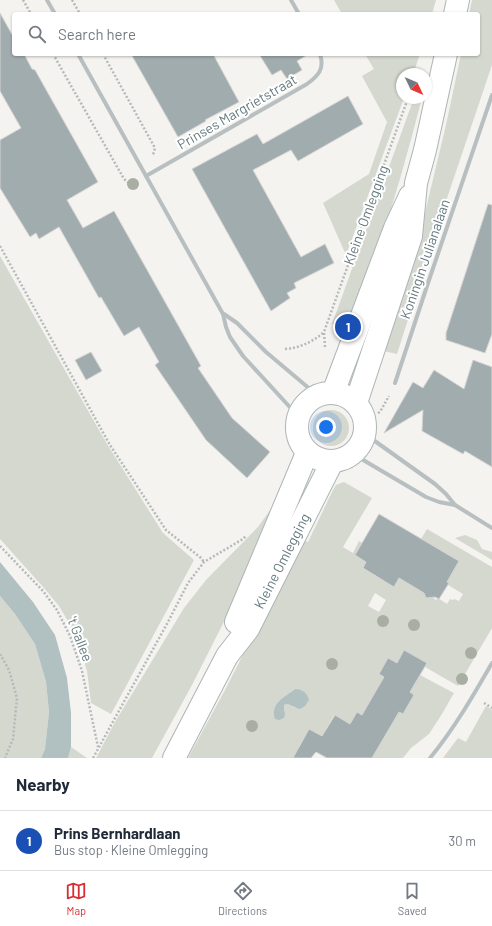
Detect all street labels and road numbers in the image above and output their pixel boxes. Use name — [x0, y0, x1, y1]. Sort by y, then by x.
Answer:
street label: Prinses Margrietstraat — [174, 70, 299, 153]
street label: Kleine Omlegging — [340, 163, 391, 267]
street label: Koningin Julianalaan — [396, 197, 453, 321]
street label: Kleine Omlegging — [250, 510, 313, 611]
street label: 't Gallee — [64, 614, 97, 664]

